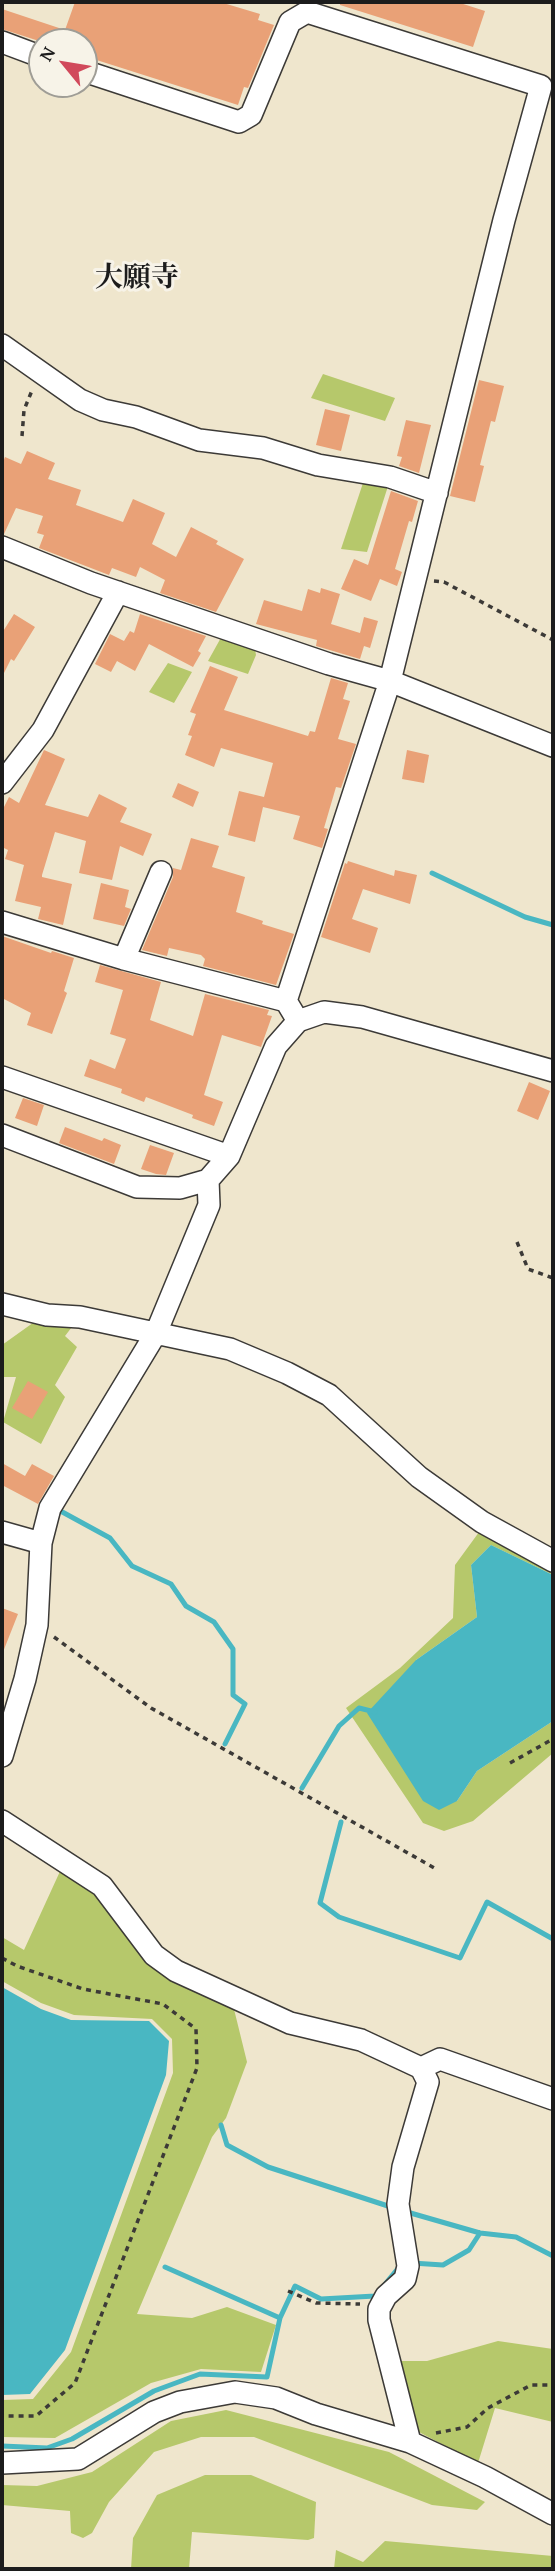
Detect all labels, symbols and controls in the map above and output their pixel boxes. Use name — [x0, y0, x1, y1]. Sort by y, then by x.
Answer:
north arrow — [28, 28, 98, 98]
text: N — [31, 41, 62, 66]
district label: 大願寺 — [95, 262, 179, 296]

